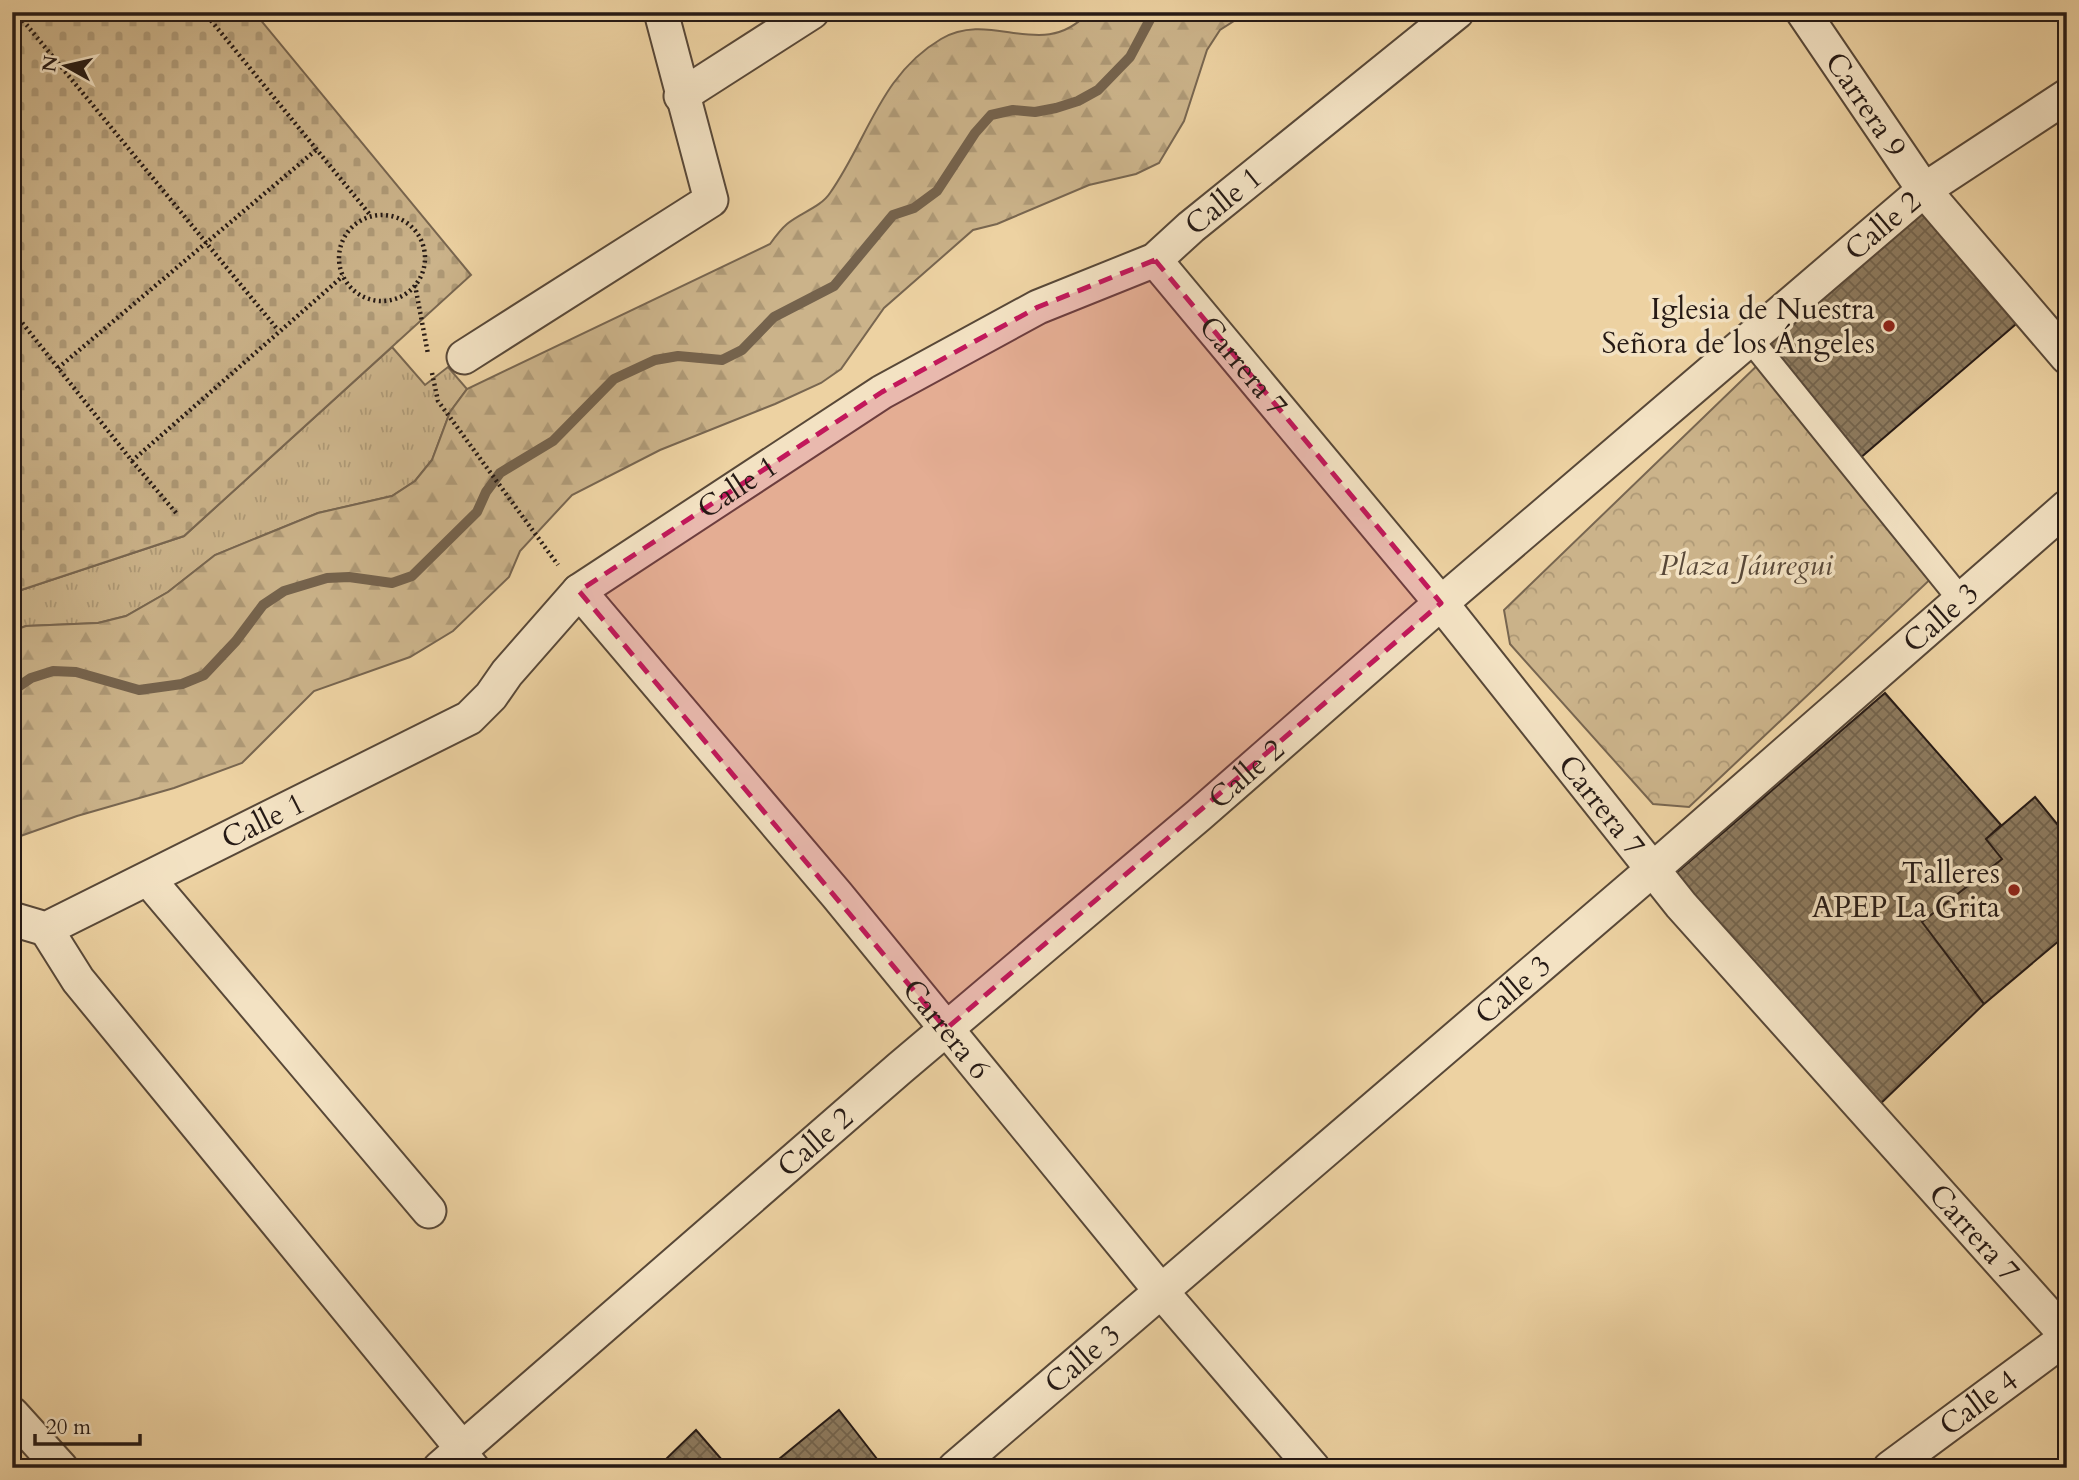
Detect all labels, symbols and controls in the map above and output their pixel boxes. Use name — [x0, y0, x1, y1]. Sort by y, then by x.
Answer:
north arrow — [32, 32, 102, 102]
street label: Carrera 9 — [1815, 44, 1916, 166]
text: N — [36, 53, 64, 74]
street label: Calle 1 — [1176, 158, 1271, 245]
street label: Calle 2 — [1836, 182, 1930, 270]
place label: Iglesia de Nuestra Señora de los Ángeles — [1601, 289, 1875, 364]
street label: Carrera 7 — [1189, 308, 1297, 425]
marker: Iglesia de Nuestra Señora de los Ángeles — [1881, 318, 1897, 334]
street label: Calle 1 — [690, 446, 786, 529]
park label: Plaza Jáuregui — [1659, 545, 1834, 586]
street label: Calle 3 — [1894, 573, 1988, 662]
street label: Calle 2 — [1200, 730, 1293, 819]
street label: Carrera 7 — [1548, 746, 1654, 865]
street label: Calle 1 — [215, 783, 312, 859]
place label: Talleres APEP La Grita — [1812, 853, 2000, 928]
marker: Talleres APEP La Grita — [2006, 882, 2022, 898]
street label: Calle 3 — [1466, 945, 1560, 1034]
street label: Carrera 6 — [893, 970, 1000, 1088]
street label: Calle 2 — [769, 1098, 862, 1187]
street label: Carrera 7 — [1919, 1175, 2029, 1291]
street label: Calle 3 — [1036, 1315, 1130, 1403]
street label: Calle 4 — [1931, 1360, 2026, 1446]
scale bar — [35, 1403, 140, 1447]
text: 20 m — [46, 1413, 91, 1442]

